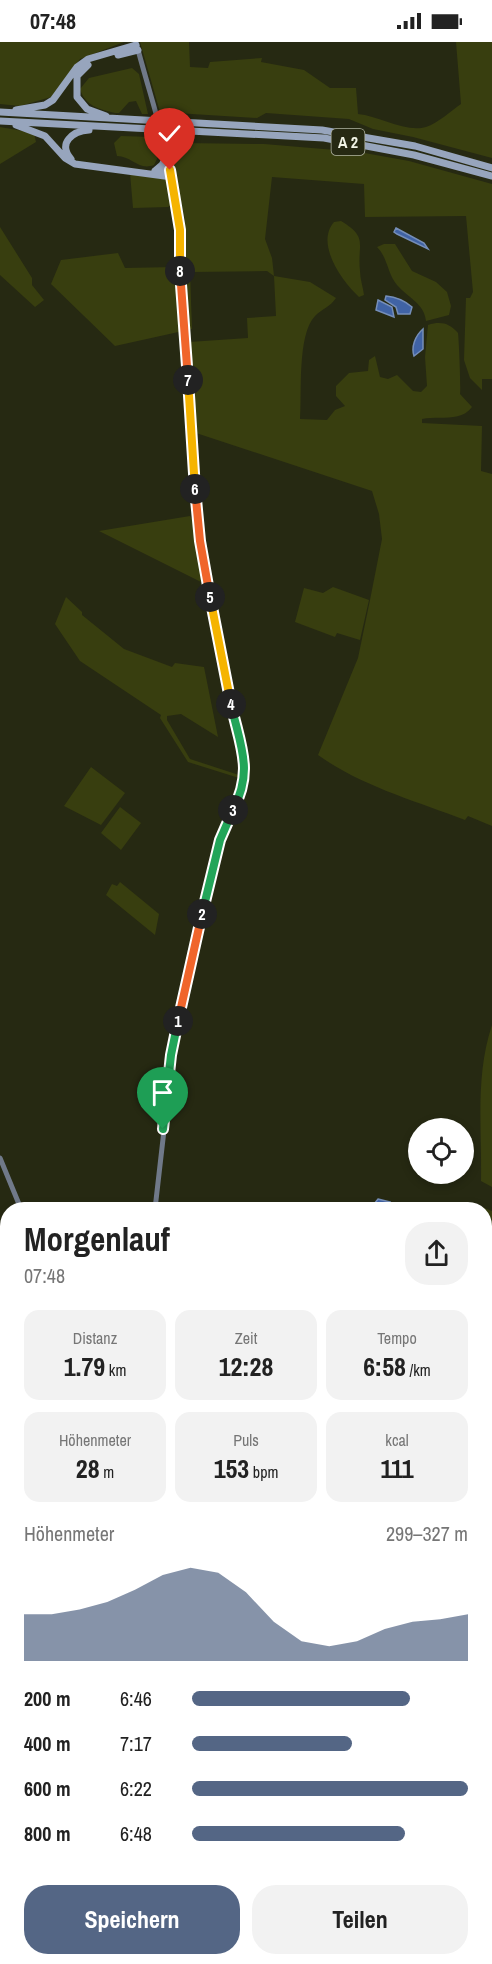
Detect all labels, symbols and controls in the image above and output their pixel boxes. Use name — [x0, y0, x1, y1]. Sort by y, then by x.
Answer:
text: 07:48 — [30, 6, 76, 36]
pin — [144, 108, 195, 170]
icon: check — [153, 117, 186, 150]
road number: A 2 — [332, 129, 364, 155]
pin: 8 — [165, 256, 195, 286]
text: 8 — [176, 260, 184, 282]
pin: 7 — [173, 365, 203, 395]
text: 7 — [184, 369, 192, 391]
pin: 6 — [180, 474, 210, 504]
text: 6 — [191, 478, 199, 500]
pin: 5 — [195, 582, 225, 612]
text: 5 — [206, 586, 214, 608]
pin: 4 — [216, 689, 246, 719]
text: 4 — [227, 693, 235, 715]
pin: 3 — [218, 795, 248, 825]
text: 3 — [229, 799, 237, 821]
pin: 2 — [187, 899, 217, 929]
text: 2 — [198, 903, 206, 925]
pin: 1 — [163, 1006, 193, 1036]
text: 1 — [174, 1010, 182, 1032]
pin — [137, 1067, 188, 1129]
icon: arrive — [146, 1076, 179, 1109]
map controls — [408, 1118, 474, 1184]
button: locate — [408, 1118, 474, 1184]
text: Morgenlauf — [24, 1217, 170, 1261]
button: share — [405, 1222, 468, 1285]
text: 07:48 — [24, 1262, 65, 1289]
text: Distanz — [73, 1327, 117, 1349]
text: Zeit — [235, 1327, 257, 1349]
text: Tempo — [377, 1327, 417, 1349]
text: 1.79 — [64, 1349, 105, 1384]
text: 12:28 — [219, 1349, 273, 1384]
text: 6:58 — [363, 1349, 406, 1384]
text: km — [105, 1359, 126, 1381]
text: /km — [406, 1359, 431, 1381]
text: Höhenmeter — [59, 1429, 131, 1451]
text: Puls — [233, 1429, 259, 1451]
text: kcal — [385, 1429, 409, 1451]
text: 28 — [76, 1451, 100, 1486]
text: 153 — [214, 1451, 249, 1486]
text: 111 — [380, 1451, 414, 1486]
text: m — [100, 1461, 114, 1483]
text: bpm — [249, 1461, 278, 1483]
text: Höhenmeter — [24, 1520, 114, 1547]
text: 299–327 m — [386, 1520, 468, 1547]
text: 200 m — [24, 1685, 71, 1712]
text: 6:46 — [120, 1685, 152, 1712]
text: 400 m — [24, 1730, 71, 1757]
text: 7:17 — [120, 1730, 152, 1757]
text: 600 m — [24, 1775, 71, 1802]
text: 6:22 — [120, 1775, 152, 1802]
text: 800 m — [24, 1820, 71, 1847]
text: 6:48 — [120, 1820, 152, 1847]
button: Speichern — [24, 1885, 240, 1954]
button: Teilen — [252, 1885, 468, 1954]

